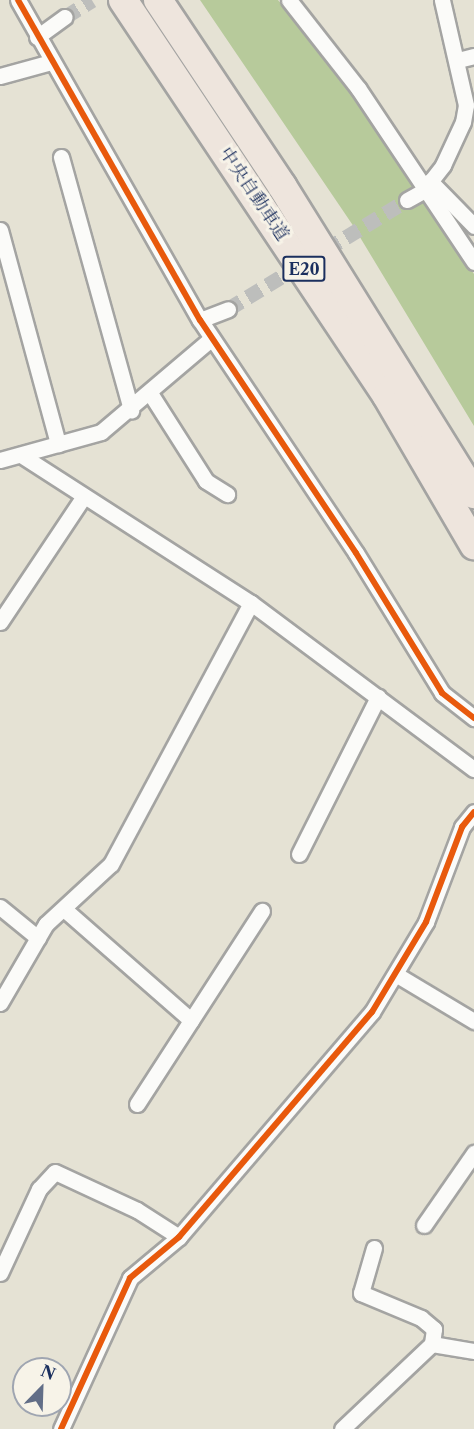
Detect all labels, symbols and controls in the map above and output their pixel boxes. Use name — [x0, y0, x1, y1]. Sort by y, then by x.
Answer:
street label: 中央自動車道 — [215, 143, 293, 245]
road number: E20 — [282, 256, 326, 282]
north arrow — [12, 1357, 72, 1417]
text: N — [38, 1360, 59, 1384]

